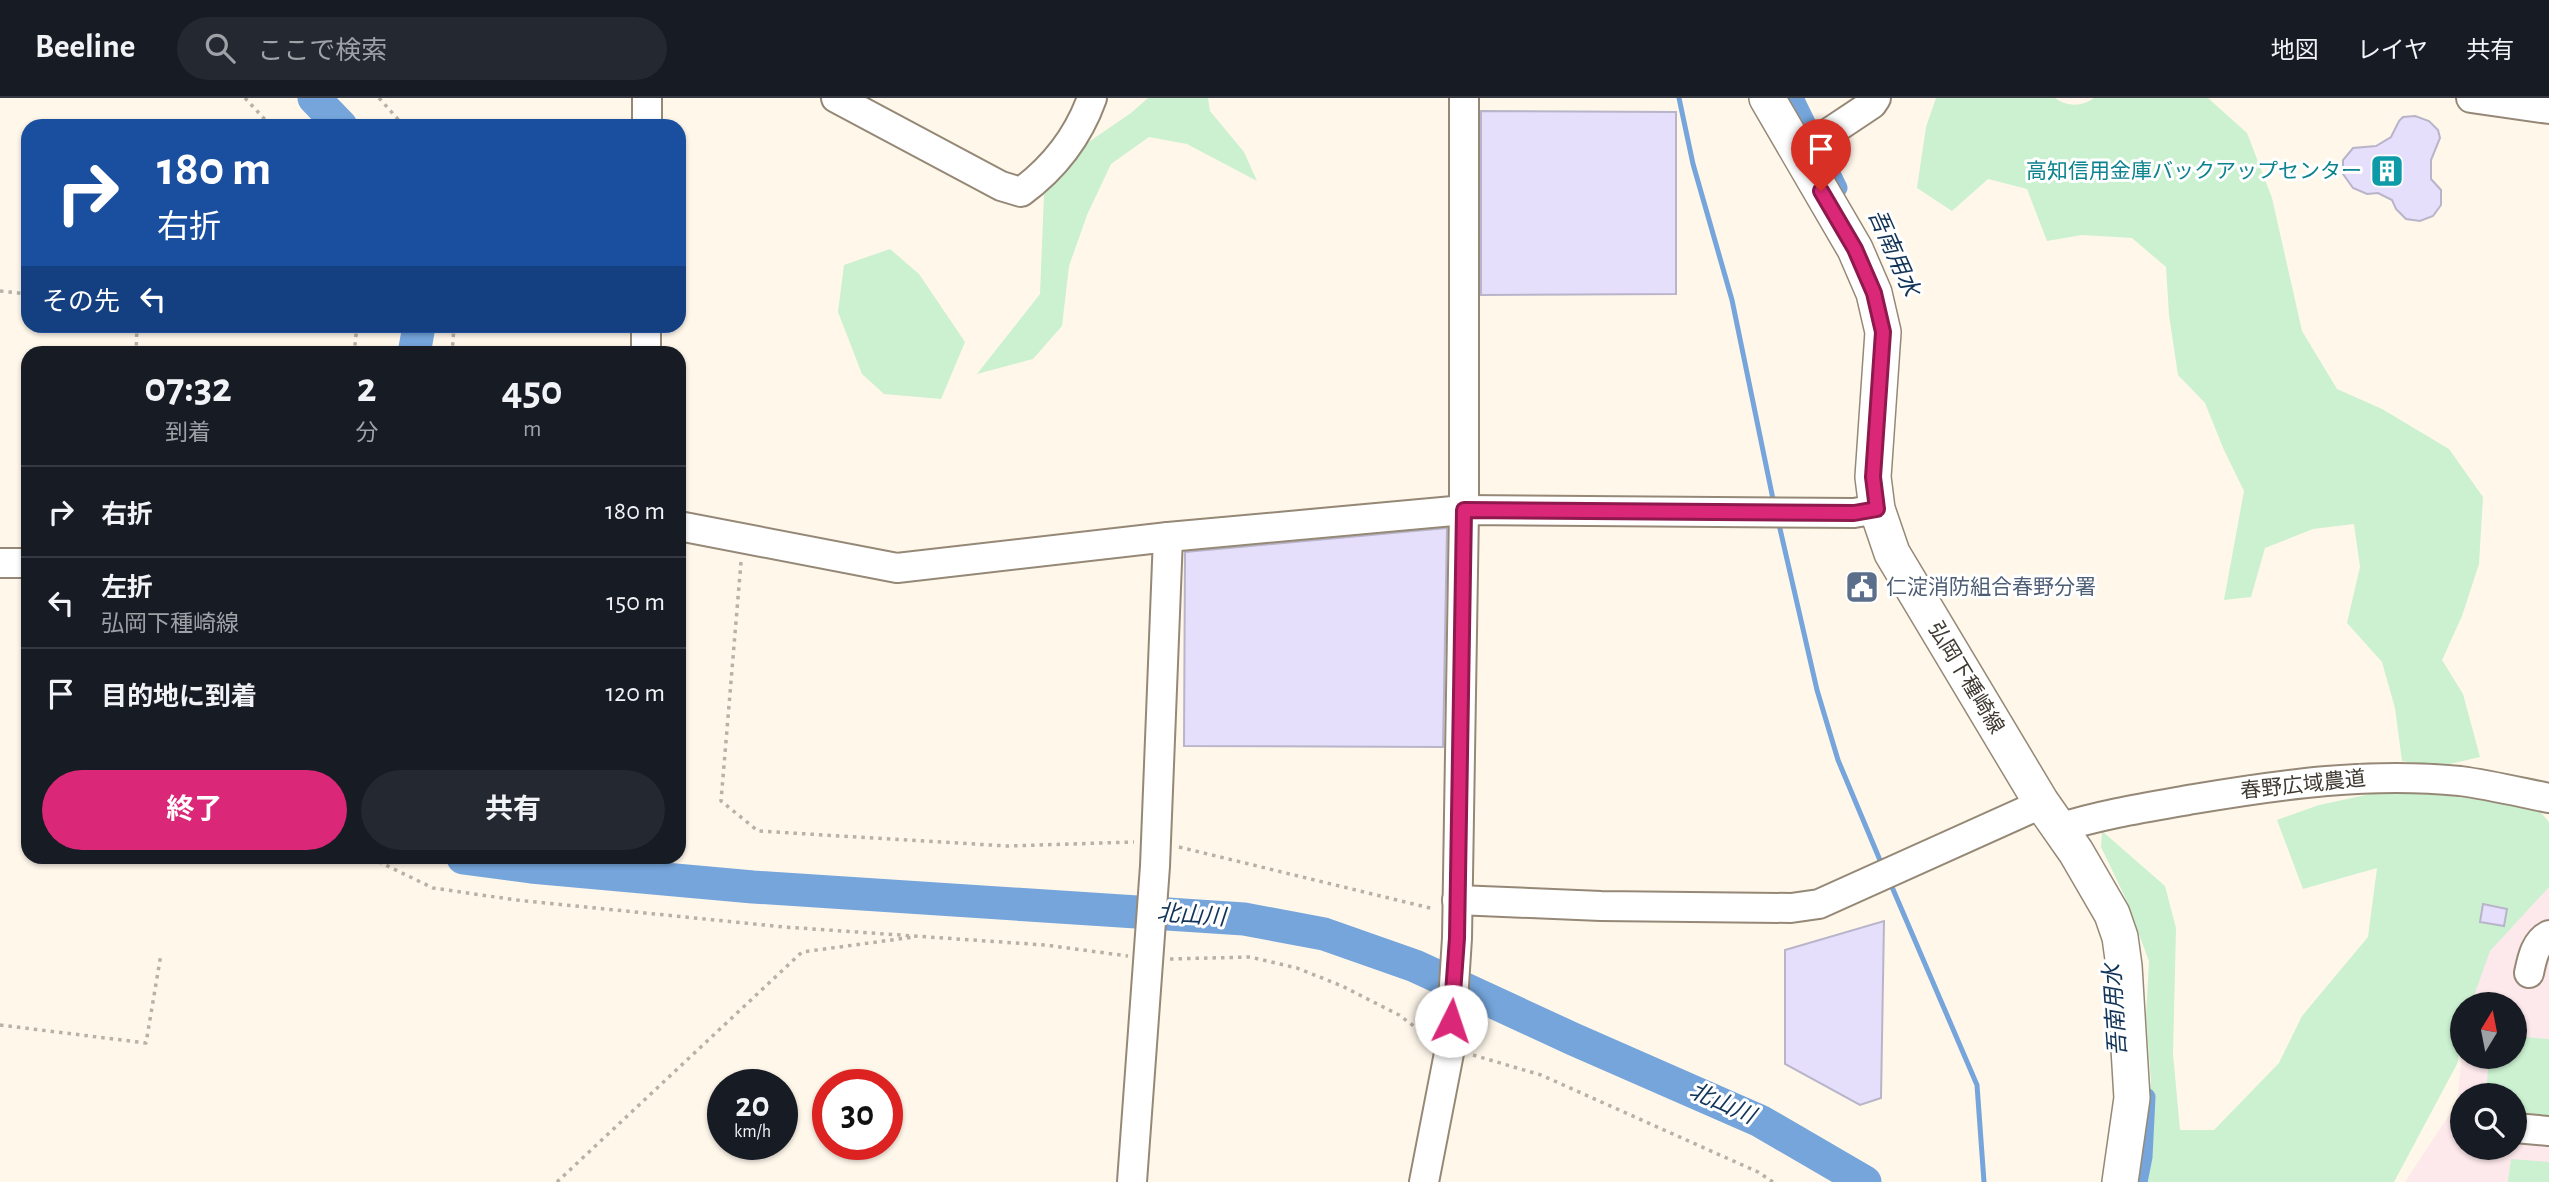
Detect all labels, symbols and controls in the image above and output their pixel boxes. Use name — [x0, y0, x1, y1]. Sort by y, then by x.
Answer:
search box — [177, 17, 667, 80]
icon: search — [201, 29, 239, 67]
text: Beeline — [35, 31, 135, 64]
text: ここで検索 — [257, 38, 387, 64]
text: 地図 — [2271, 39, 2319, 63]
text: レイヤ — [2357, 39, 2428, 63]
text: 共有 — [2466, 39, 2514, 63]
pin — [1791, 119, 1851, 191]
icon: arrive — [1802, 130, 1840, 168]
text: 180 m — [157, 145, 271, 194]
icon: right — [42, 147, 133, 238]
building icon: 高知信用金庫バックアップセンター — [2368, 152, 2406, 190]
place label: 高知信用金庫バックアップセンター — [2026, 160, 2362, 182]
water label: 吾南用水 — [1864, 205, 1925, 302]
text: 右折 — [157, 211, 221, 243]
icon: left — [134, 280, 172, 318]
text: その先 — [42, 289, 120, 315]
text: 07:32 — [144, 367, 232, 409]
text: 2 — [357, 367, 377, 409]
text: 450 — [502, 370, 563, 412]
text: m — [523, 418, 541, 441]
text: 到着 — [165, 422, 211, 445]
text: 分 — [355, 422, 378, 445]
icon: right — [42, 493, 80, 531]
text: 180 m — [605, 498, 665, 524]
text: 右折 — [101, 502, 153, 528]
public building icon: 仁淀消防組合春野分署 — [1843, 568, 1881, 606]
text: 左折 — [101, 575, 153, 601]
place label: 仁淀消防組合春野分署 — [1886, 576, 2096, 598]
icon: left — [42, 584, 80, 622]
text: 150 m — [606, 589, 665, 615]
text: 弘岡下種崎線 — [101, 613, 239, 636]
street label: 弘岡下種崎線 — [1925, 618, 2008, 737]
icon: arrive — [42, 675, 80, 713]
text: 120 m — [605, 680, 665, 706]
text: 目的地に到着 — [101, 684, 257, 710]
street label: 春野広域農道 — [2239, 767, 2367, 802]
button: 終了 — [42, 770, 347, 850]
button: 共有 — [361, 770, 665, 850]
water label: 北山川 — [1156, 901, 1229, 930]
water label: 吾南用水 — [2099, 960, 2131, 1057]
position arrow — [1414, 984, 1488, 1058]
north arrow — [2450, 992, 2527, 1069]
map controls — [2450, 992, 2527, 1160]
speed limit sign: 30 — [812, 1069, 903, 1160]
water label: 北山川 — [1686, 1079, 1761, 1130]
button: search — [2450, 1083, 2527, 1160]
text: 20 — [735, 1088, 770, 1123]
text: km/h — [734, 1123, 771, 1141]

